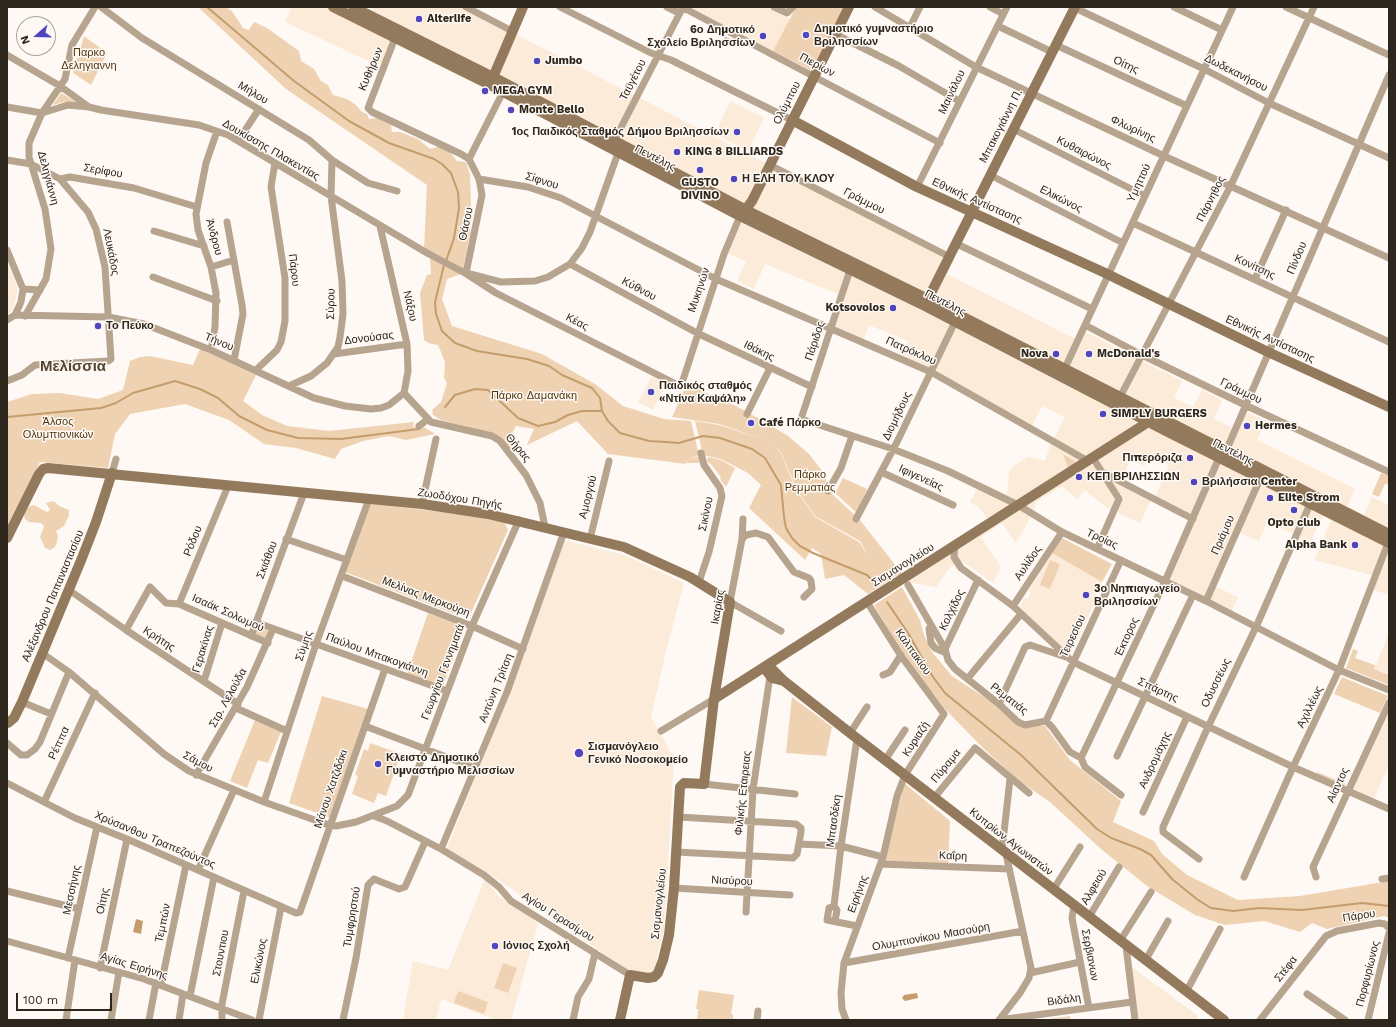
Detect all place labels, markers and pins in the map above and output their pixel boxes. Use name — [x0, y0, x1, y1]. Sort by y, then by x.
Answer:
place label: Alterlife — [427, 12, 471, 26]
marker: Alterlife — [414, 14, 424, 24]
place label: Δημοτικό γυμναστήριο Βριλησσίων — [814, 22, 933, 48]
place label: 6ο Δημοτικό Σχολείο Βριλησσίων — [647, 23, 755, 49]
marker: Δημοτικό γυμναστήριο Βριλησσίων — [801, 30, 811, 40]
marker: 6ο Δημοτικό Σχολείο Βριλησσίων — [758, 31, 768, 41]
place label: Jumbo — [545, 54, 582, 68]
marker: Jumbo — [532, 56, 542, 66]
place label: ΜEGA GYM — [493, 84, 552, 98]
marker: ΜEGA GYM — [480, 86, 490, 96]
place label: Monte Bello — [519, 103, 584, 117]
marker: Monte Bello — [506, 105, 516, 115]
place label: 1ος Παιδικός Σταθμός Δήμου Βριλησσίων — [512, 125, 729, 139]
marker: 1ος Παιδικός Σταθμός Δήμου Βριλησσίων — [732, 127, 742, 137]
place label: KING 8 BILLIARDS — [685, 145, 783, 159]
marker: KING 8 BILLIARDS — [672, 147, 682, 157]
marker: GUSTO DIVINO — [695, 165, 705, 175]
place label: Η ΕΛΗ ΤΟΥ ΚΛΟΥ — [742, 172, 835, 186]
marker: Η ΕΛΗ ΤΟΥ ΚΛΟΥ — [729, 174, 739, 184]
place label: GUSTO DIVINO — [681, 176, 719, 202]
place label: Kotsovolos — [825, 301, 885, 315]
marker: Kotsovolos — [888, 303, 898, 313]
place label: Το Πεύκο — [106, 319, 154, 333]
marker: Το Πεύκο — [93, 321, 103, 331]
place label: Nova — [1021, 347, 1048, 361]
place label: McDonald's — [1097, 347, 1160, 361]
marker: Nova — [1051, 349, 1061, 359]
marker: McDonald's — [1084, 349, 1094, 359]
place label: Παιδικός σταθμός «Ντίνα Καψάλη» — [659, 379, 752, 405]
marker: Παιδικός σταθμός «Ντίνα Καψάλη» — [646, 387, 656, 397]
place label: SIMPLY BURGERS — [1111, 407, 1207, 421]
marker: SIMPLY BURGERS — [1098, 409, 1108, 419]
place label: Café Πάρκο — [759, 416, 821, 430]
marker: Café Πάρκο — [746, 418, 756, 428]
place label: Hermes — [1255, 419, 1297, 433]
marker: Hermes — [1242, 421, 1252, 431]
place label: Πιπερόριζα — [1123, 451, 1182, 465]
marker: Πιπερόριζα — [1185, 453, 1195, 463]
place label: ΚΕΠ ΒΡΙΛΗΣΣΙΩΝ — [1087, 470, 1180, 484]
marker: ΚΕΠ ΒΡΙΛΗΣΣΙΩΝ — [1074, 472, 1084, 482]
place label: Βριλήσσια Center — [1202, 475, 1297, 489]
marker: Βριλήσσια Center — [1189, 477, 1199, 487]
place label: Elite Strom — [1278, 491, 1340, 505]
marker: Elite Strom — [1265, 493, 1275, 503]
marker: Opto club — [1289, 505, 1299, 515]
place label: Opto club — [1267, 516, 1321, 530]
place label: Alpha Bank — [1285, 538, 1347, 552]
marker: Alpha Bank — [1350, 540, 1360, 550]
place label: 3ο Νηπιαγωγείο Βριλησσίων — [1094, 582, 1180, 608]
marker: 3ο Νηπιαγωγείο Βριλησσίων — [1081, 590, 1091, 600]
place label: Σισμανόγλειο Γενικό Νοσοκομείο — [588, 740, 688, 766]
marker: Σισμανόγλειο Γενικό Νοσοκομείο — [573, 747, 585, 759]
place label: Κλειστό Δημοτικό Γυμναστήριο Μελισσίων — [386, 751, 515, 777]
marker: Κλειστό Δημοτικό Γυμναστήριο Μελισσίων — [373, 759, 383, 769]
place label: Ιόνιος Σχολή — [503, 939, 570, 953]
marker: Ιόνιος Σχολή — [490, 941, 500, 951]

